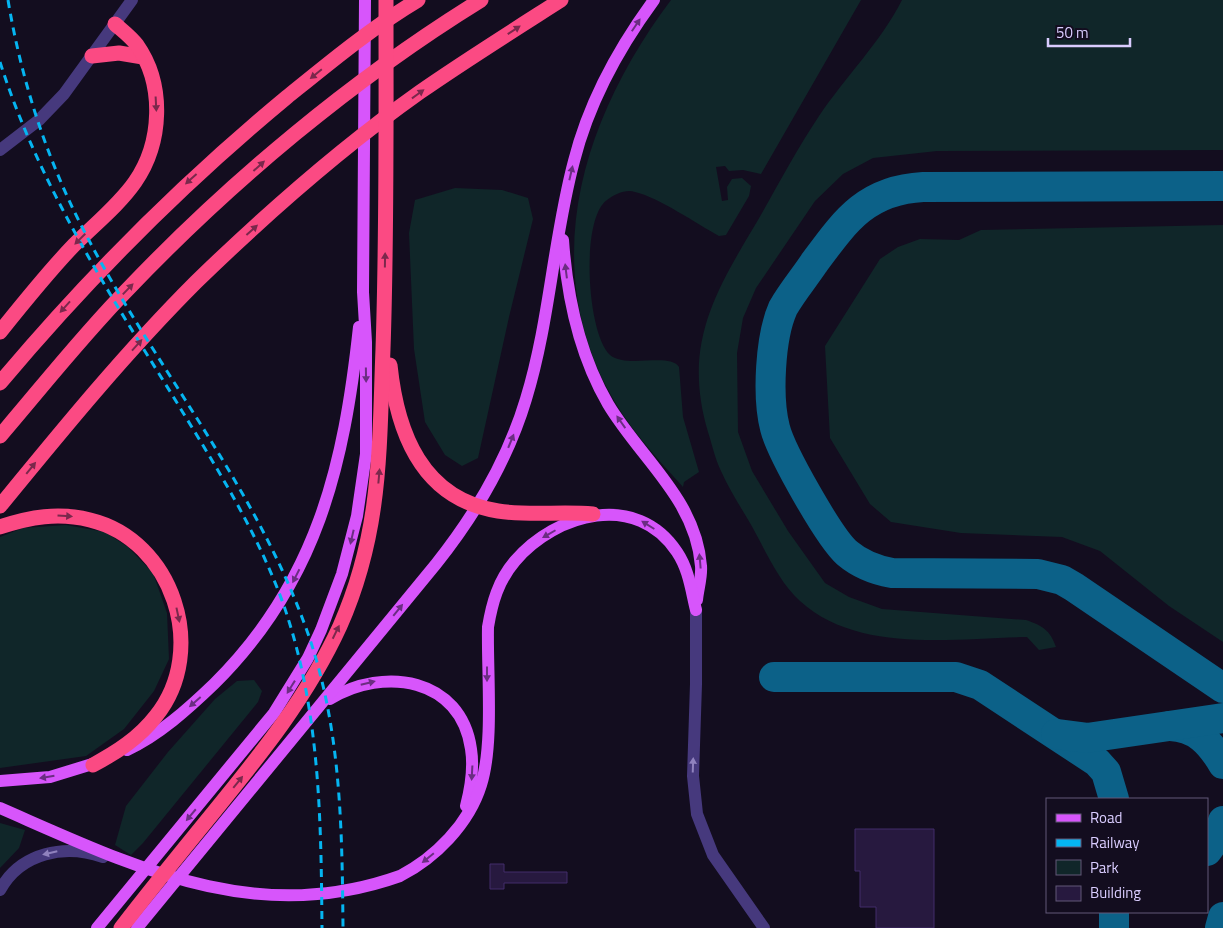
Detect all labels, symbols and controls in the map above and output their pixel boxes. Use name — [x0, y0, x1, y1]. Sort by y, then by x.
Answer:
scale bar — [1048, 15, 1130, 47]
one-way arrow — [632, 18, 641, 32]
text: 50 m — [1056, 21, 1089, 44]
one-way arrow — [507, 25, 520, 35]
one-way arrow — [309, 69, 322, 80]
one-way arrow — [411, 89, 425, 99]
one-way arrow — [153, 96, 161, 112]
one-way arrow — [253, 160, 265, 172]
one-way arrow — [567, 165, 575, 180]
one-way arrow — [186, 173, 198, 185]
one-way arrow — [245, 225, 258, 236]
one-way arrow — [74, 233, 86, 245]
one-way arrow — [381, 252, 389, 268]
one-way arrow — [562, 263, 570, 279]
one-way arrow — [122, 283, 134, 295]
one-way arrow — [59, 301, 71, 313]
one-way arrow — [131, 339, 143, 351]
one-way arrow — [362, 368, 370, 384]
one-way arrow — [616, 416, 626, 429]
one-way arrow — [507, 434, 515, 448]
one-way arrow — [25, 462, 36, 475]
one-way arrow — [375, 467, 383, 483]
one-way arrow — [57, 512, 73, 520]
one-way arrow — [641, 521, 654, 530]
one-way arrow — [348, 529, 356, 544]
one-way arrow — [541, 530, 556, 538]
one-way arrow — [696, 553, 704, 569]
one-way arrow — [292, 568, 300, 583]
one-way arrow — [393, 604, 404, 617]
one-way arrow — [175, 608, 183, 624]
one-way arrow — [332, 624, 341, 639]
one-way arrow — [483, 666, 491, 682]
one-way arrow — [361, 679, 376, 687]
one-way arrow — [287, 680, 296, 693]
one-way arrow — [189, 696, 201, 708]
one-way arrow — [689, 757, 697, 773]
one-way arrow — [468, 765, 476, 781]
one-way arrow — [39, 773, 55, 781]
one-way arrow — [233, 775, 244, 788]
legend — [1046, 798, 1208, 913]
text: Road — [1090, 806, 1122, 829]
one-way arrow — [186, 808, 197, 821]
text: Railway — [1090, 831, 1140, 854]
one-way arrow — [43, 849, 58, 857]
one-way arrow — [421, 852, 434, 863]
text: Park — [1090, 856, 1119, 879]
text: Building — [1090, 881, 1141, 904]

